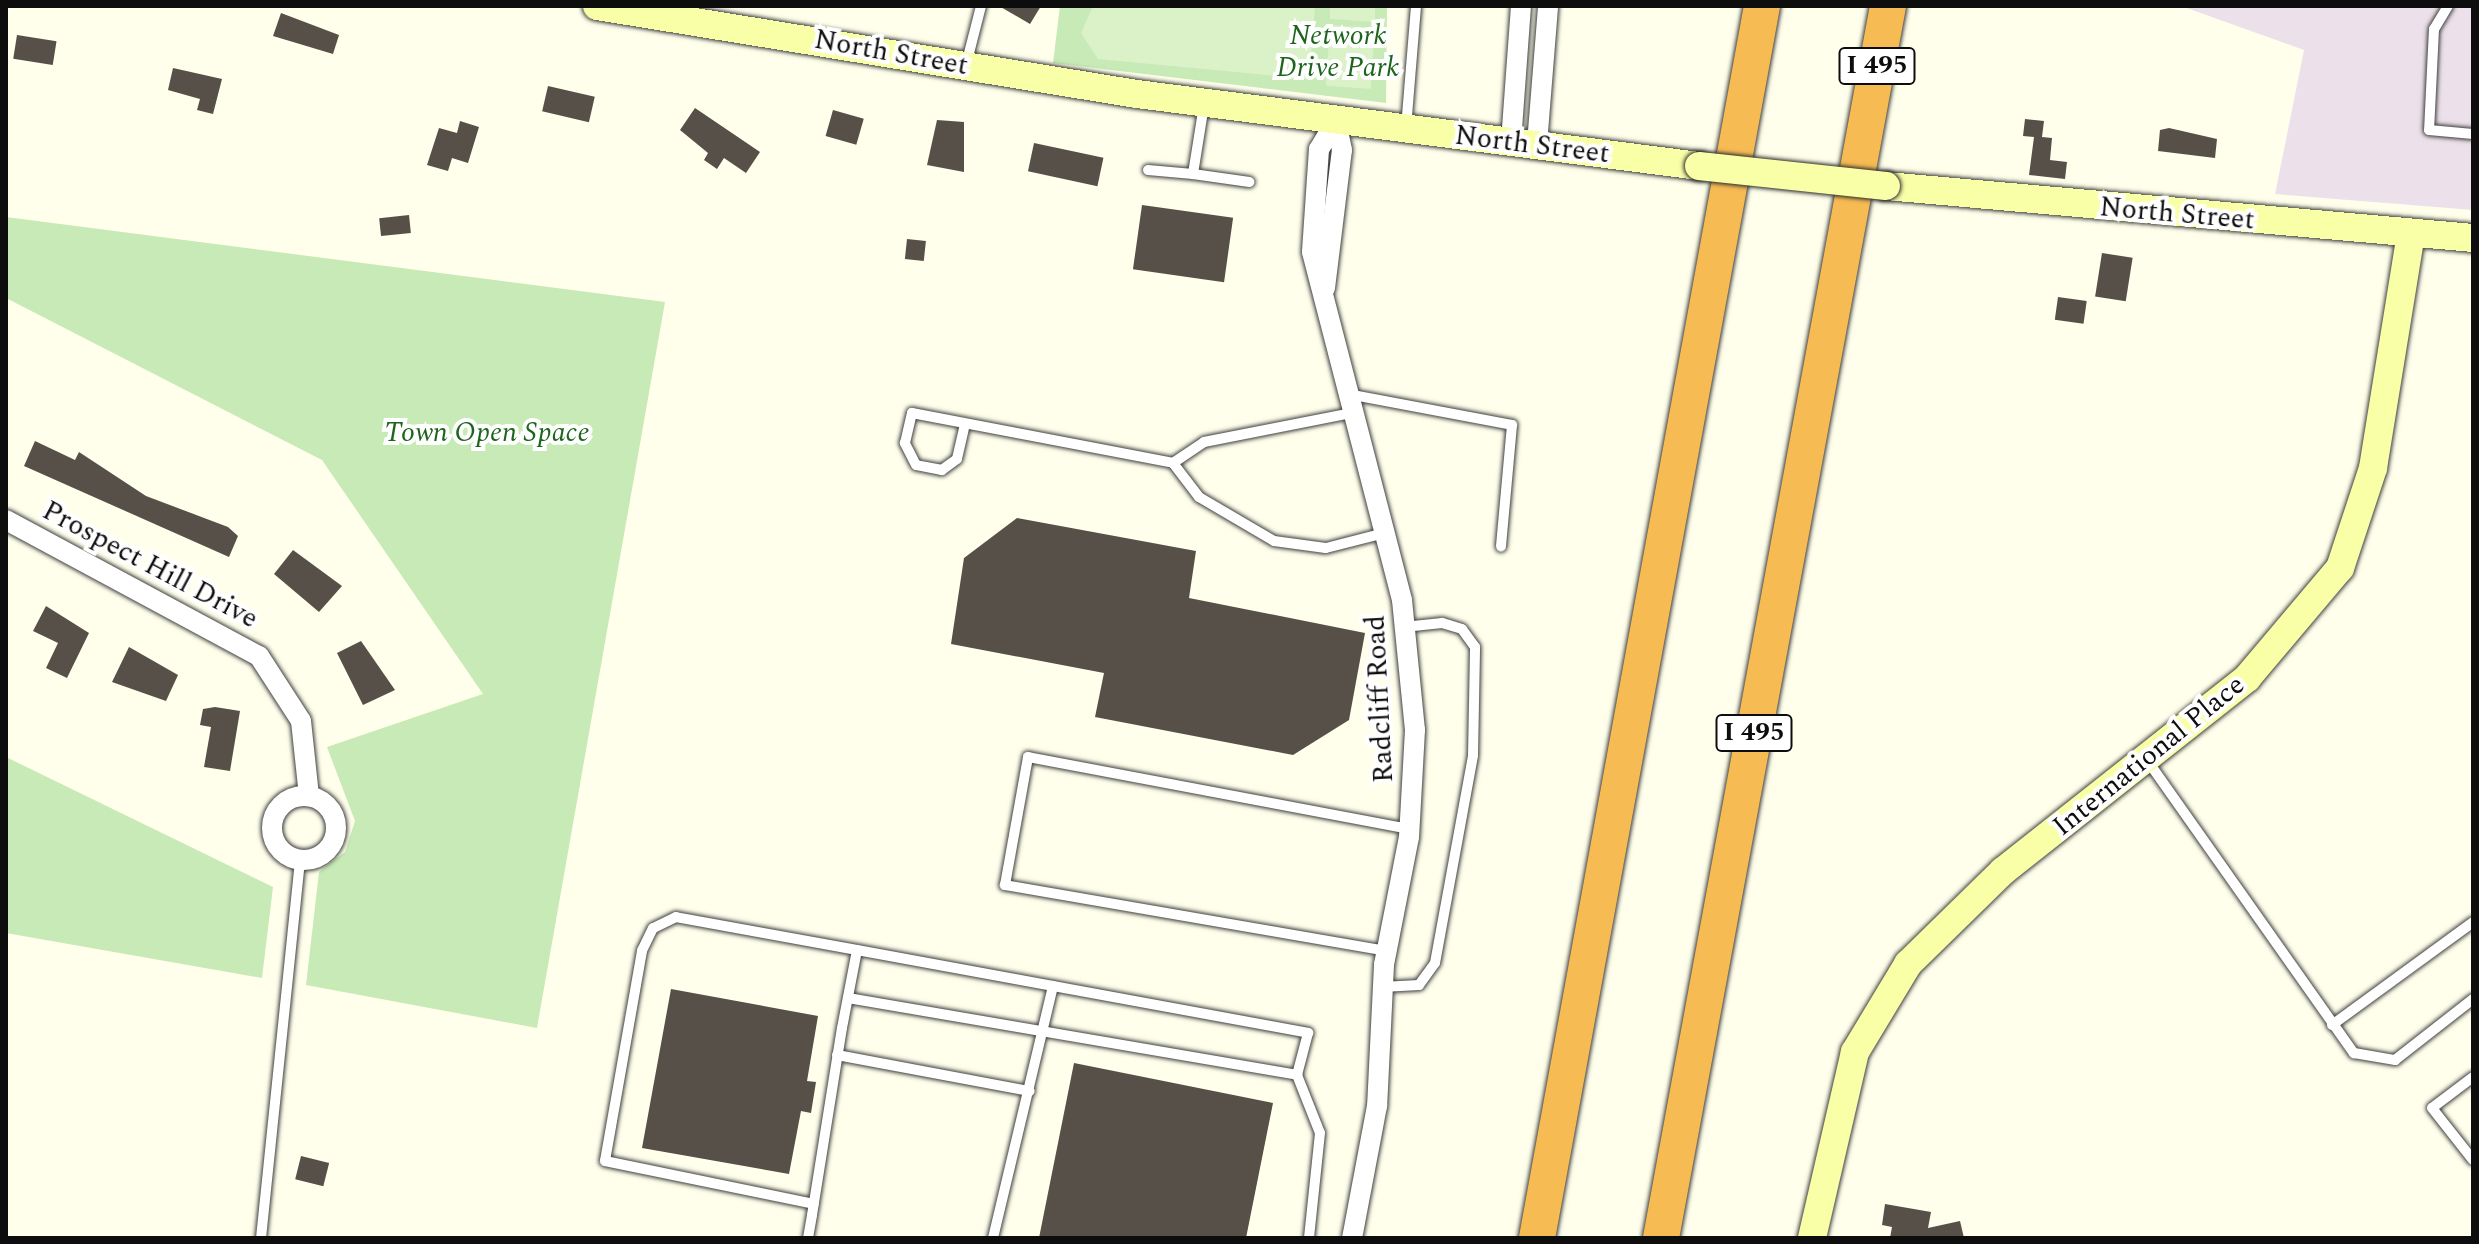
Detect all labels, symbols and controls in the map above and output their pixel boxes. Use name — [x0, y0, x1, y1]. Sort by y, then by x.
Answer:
park label: Network Drive Park — [1277, 19, 1399, 85]
street label: North Street — [812, 23, 970, 83]
road number: I 495 — [1837, 44, 1917, 88]
street label: North Street — [1453, 119, 1611, 171]
street label: North Street — [2098, 190, 2256, 238]
park label: Town Open Space — [384, 416, 590, 450]
street label: Prospect Hill Drive — [36, 494, 264, 636]
street label: Radcliff Road — [1359, 614, 1401, 784]
street label: International Place — [2046, 668, 2252, 844]
road number: I 495 — [1714, 711, 1794, 755]

